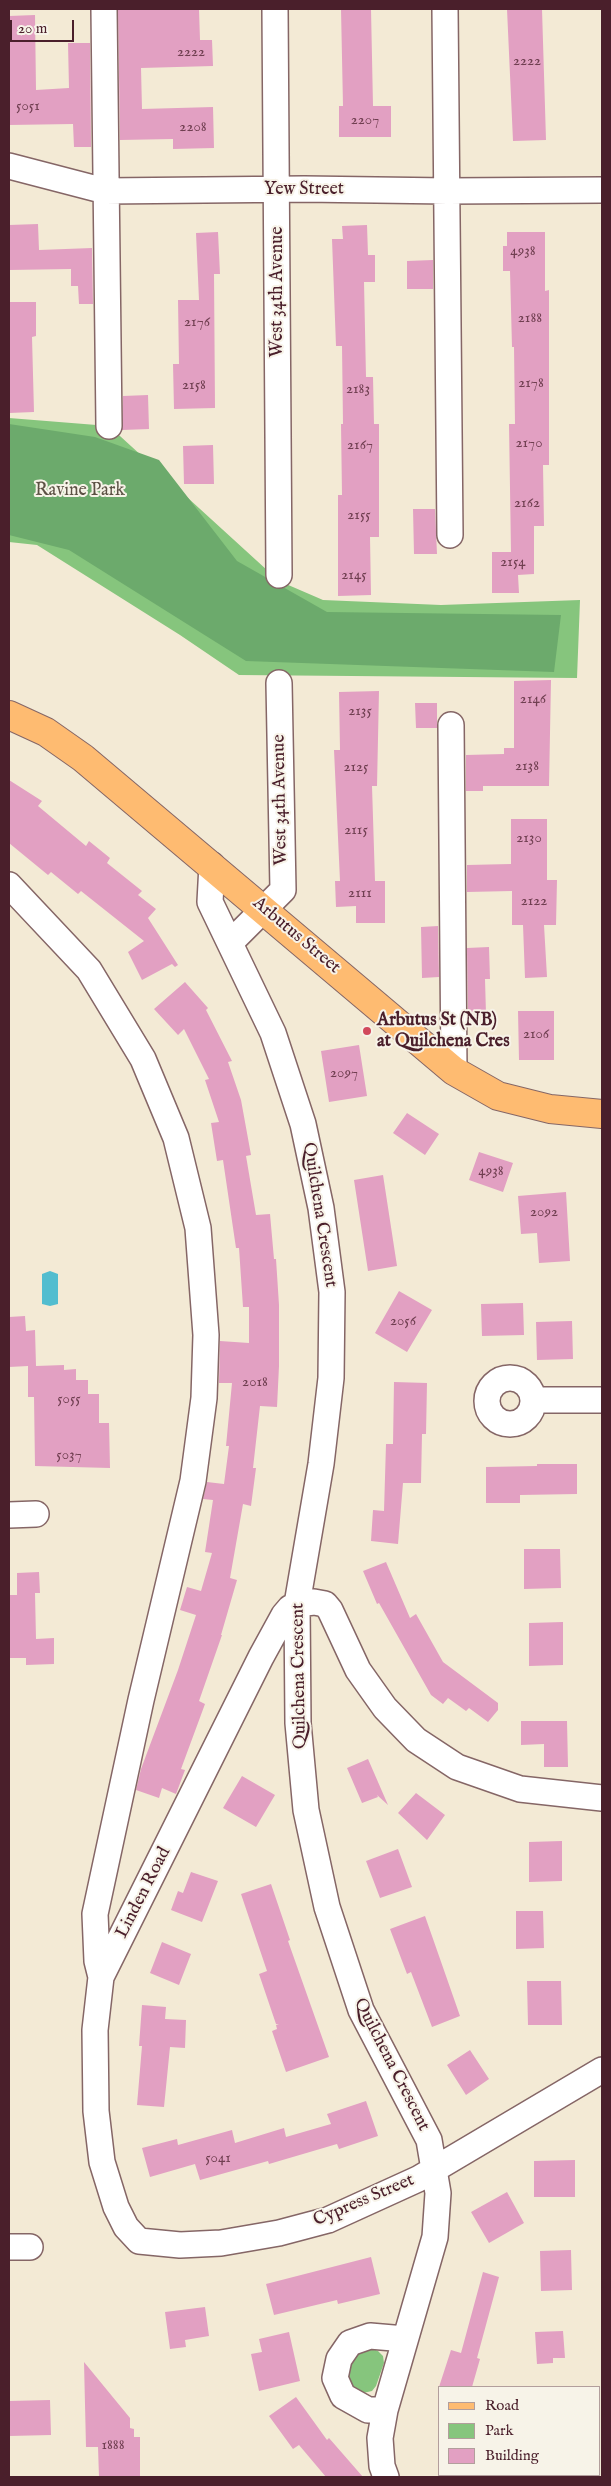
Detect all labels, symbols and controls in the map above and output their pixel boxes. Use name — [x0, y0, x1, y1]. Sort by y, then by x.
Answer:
scale bar — [12, 10, 76, 42]
text: 20 m — [18, 19, 47, 38]
house number: 2222 — [177, 44, 205, 62]
house number: 2222 — [513, 53, 541, 71]
house number: 5051 — [16, 98, 40, 116]
house number: 2207 — [351, 112, 379, 130]
house number: 2208 — [179, 119, 207, 137]
street label: Yew Street — [264, 179, 344, 201]
street label: West 34th Avenue — [267, 226, 289, 358]
house number: 4938 — [510, 243, 536, 261]
house number: 2188 — [518, 310, 542, 328]
house number: 2176 — [184, 314, 210, 332]
house number: 2178 — [518, 375, 544, 393]
house number: 2158 — [182, 377, 206, 395]
house number: 2183 — [346, 381, 370, 399]
house number: 2170 — [515, 435, 543, 453]
house number: 2167 — [347, 437, 373, 455]
park label: Ravine Park — [35, 480, 125, 502]
house number: 2162 — [514, 495, 540, 513]
house number: 2155 — [347, 507, 371, 525]
house number: 2154 — [500, 554, 526, 572]
house number: 2145 — [341, 567, 367, 585]
house number: 2146 — [520, 691, 546, 709]
house number: 2135 — [348, 703, 372, 721]
street label: West 34th Avenue — [269, 734, 293, 866]
house number: 2138 — [515, 758, 539, 776]
house number: 2125 — [343, 759, 369, 777]
house number: 2115 — [344, 822, 368, 840]
house number: 2130 — [516, 830, 542, 848]
house number: 2111 — [348, 885, 372, 903]
street label: Arbutus Street — [248, 893, 344, 979]
house number: 2122 — [521, 893, 547, 911]
place label: Arbutus St (NB) at Quilchena Cres — [377, 1010, 509, 1052]
marker: Arbutus St (NB) at Quilchena Cres — [361, 1025, 373, 1037]
house number: 2106 — [523, 1026, 549, 1044]
house number: 2097 — [330, 1065, 358, 1083]
street label: Quilchena Crescent — [297, 1141, 341, 1289]
house number: 4938 — [478, 1163, 504, 1181]
house number: 2092 — [530, 1204, 558, 1222]
house number: 2056 — [390, 1313, 416, 1331]
house number: 2018 — [242, 1374, 268, 1392]
house number: 5055 — [57, 1391, 81, 1409]
house number: 5037 — [56, 1447, 82, 1465]
street label: Quilchena Crescent — [288, 1603, 312, 1749]
street label: Linden Road — [112, 1844, 176, 1942]
street label: Quilchena Crescent — [348, 1995, 434, 2135]
house number: 5041 — [205, 2150, 231, 2168]
street label: Cypress Street — [310, 2170, 418, 2232]
legend — [438, 2386, 601, 2476]
text: Road — [485, 2396, 519, 2415]
text: Park — [485, 2421, 514, 2440]
house number: 1888 — [101, 2437, 125, 2455]
text: Building — [485, 2446, 539, 2465]

